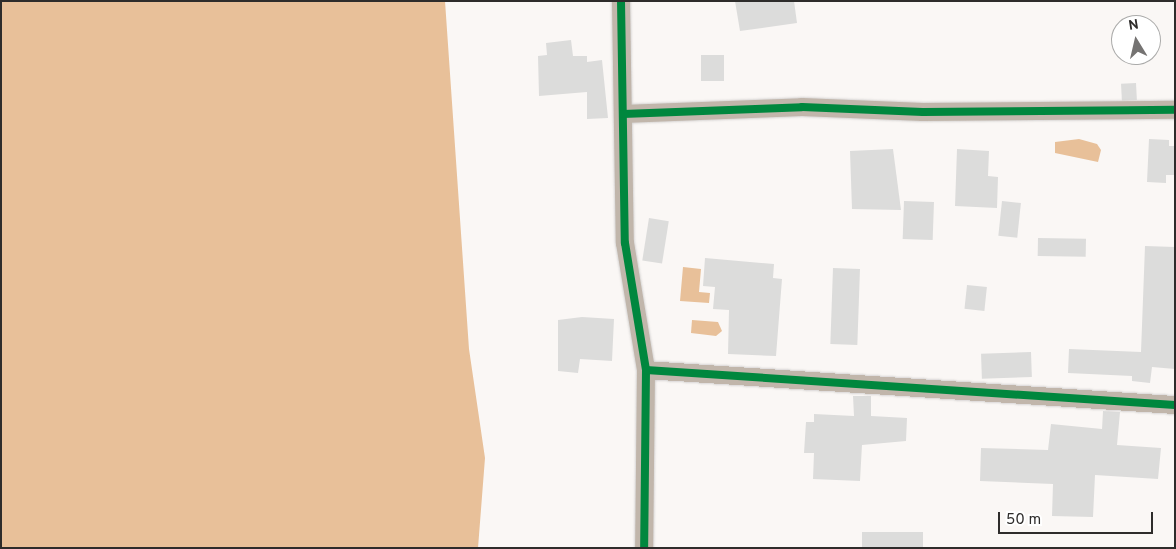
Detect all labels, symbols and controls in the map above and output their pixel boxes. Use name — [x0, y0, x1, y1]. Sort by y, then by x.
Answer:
north arrow — [1111, 15, 1161, 65]
text: N — [1127, 16, 1140, 35]
scale bar — [1001, 502, 1156, 534]
text: 50 m — [1006, 511, 1041, 530]

